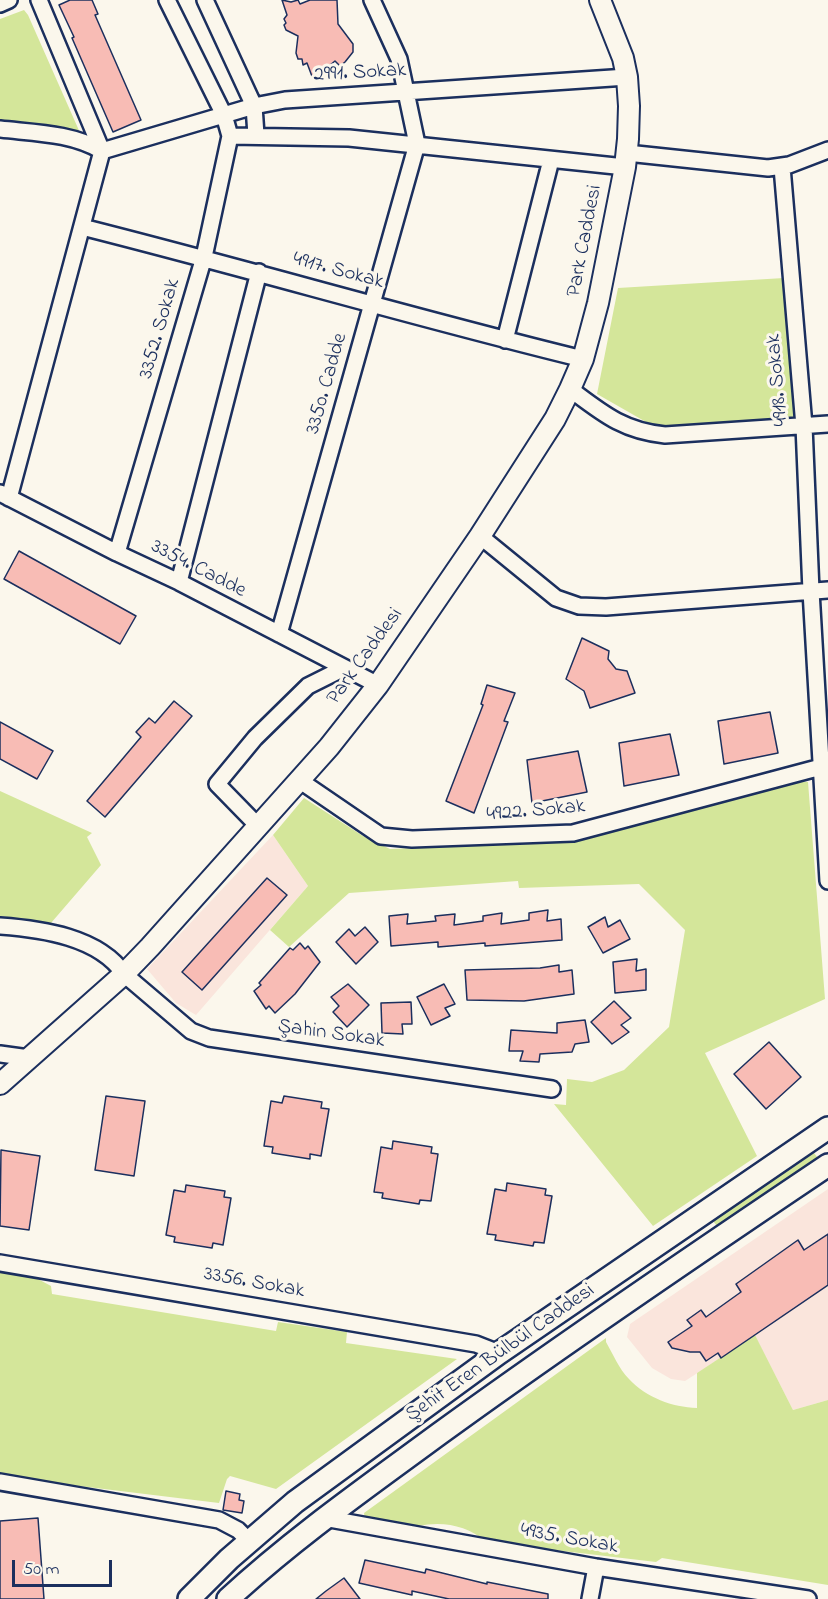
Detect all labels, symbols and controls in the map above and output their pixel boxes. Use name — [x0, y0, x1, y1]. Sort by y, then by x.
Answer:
street label: 2991. Sokak — [313, 59, 407, 89]
street label: Park Caddesi — [563, 183, 609, 299]
street label: 4917. Sokak — [290, 248, 386, 296]
street label: 3352. Sokak — [135, 276, 187, 382]
street label: 3350. Cadde — [302, 331, 354, 437]
street label: 4918. Sokak — [762, 333, 796, 427]
street label: 3354. Cadde — [146, 535, 250, 605]
street label: Park Caddesi — [322, 604, 410, 710]
street label: 4922. Sokak — [486, 795, 586, 829]
street label: Şahin Sokak — [276, 1015, 386, 1055]
street label: 3356. Sokak — [202, 1263, 306, 1305]
street label: Şehit Eren Bülbül Caddesi — [402, 1279, 600, 1429]
street label: 4935. Sokak — [518, 1519, 620, 1561]
scale bar — [15, 1548, 116, 1586]
text: 50 m — [23, 1557, 60, 1583]

